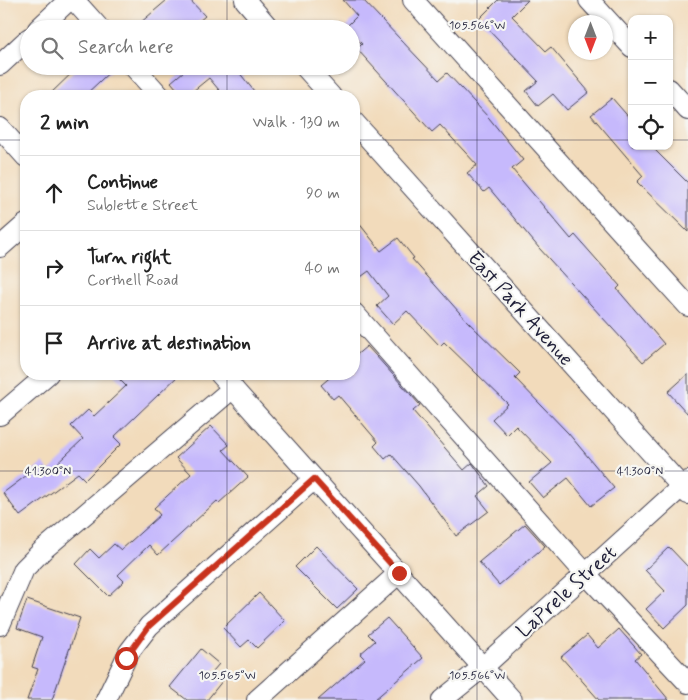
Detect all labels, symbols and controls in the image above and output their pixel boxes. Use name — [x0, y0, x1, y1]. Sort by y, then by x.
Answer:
north arrow — [568, 15, 613, 60]
map controls — [628, 15, 673, 150]
button: + — [628, 15, 673, 60]
text: 105.566°W — [449, 18, 505, 34]
search box — [20, 20, 360, 75]
icon: search — [38, 34, 66, 62]
text: Search here — [78, 35, 174, 60]
button: − — [628, 60, 673, 105]
button: locate — [628, 105, 673, 150]
text: 2 min — [40, 109, 89, 137]
text: Walk · 130 m — [253, 112, 340, 133]
text: Continue — [87, 170, 158, 195]
icon: ahead — [40, 179, 68, 207]
text: 90 m — [306, 183, 340, 204]
text: Sublette Street — [87, 195, 198, 216]
text: Turn right — [87, 245, 171, 270]
street label: East Park Avenue — [461, 246, 579, 372]
icon: right — [40, 254, 68, 282]
text: 40 m — [304, 258, 340, 279]
text: Corthell Road — [87, 270, 178, 291]
icon: arrive — [40, 329, 68, 357]
text: Arrive at destination — [87, 331, 251, 356]
text: 41.300°N — [25, 464, 71, 480]
text: 41.300°N — [617, 464, 663, 480]
street label: LaPrele Street — [511, 540, 623, 644]
route end — [388, 562, 411, 585]
route start — [115, 647, 138, 670]
text: 105.565°W — [198, 668, 256, 684]
text: 105.566°W — [449, 668, 505, 684]

